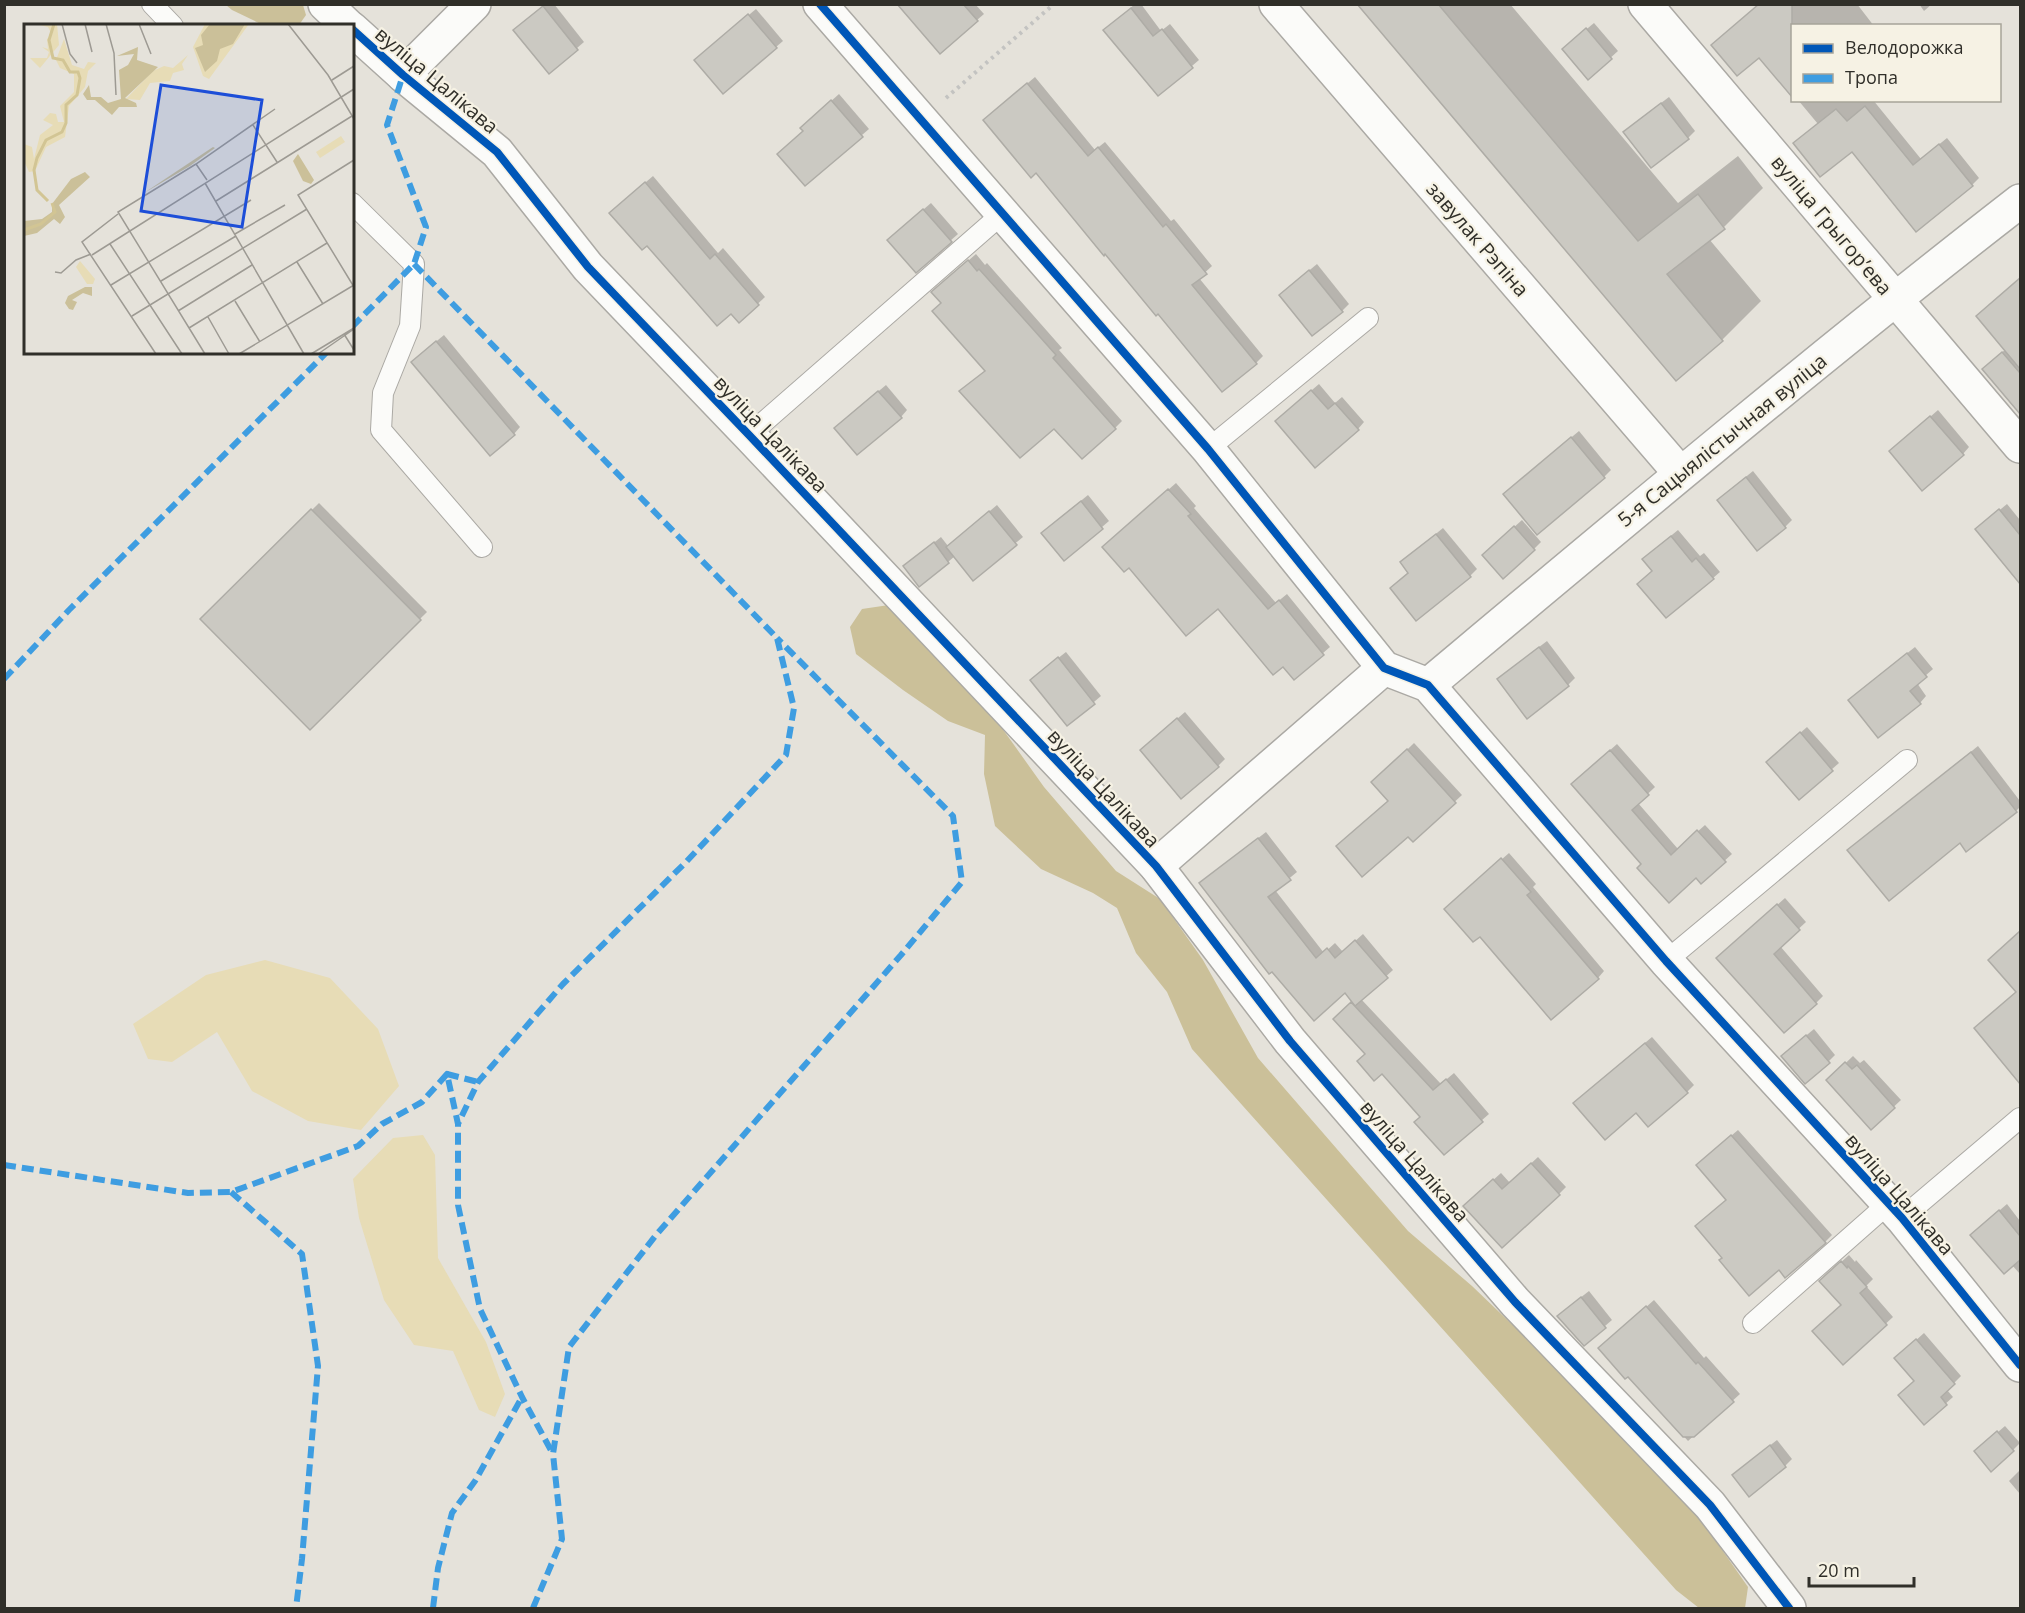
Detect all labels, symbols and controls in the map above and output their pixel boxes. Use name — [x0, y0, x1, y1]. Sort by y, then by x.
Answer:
street label: вуліца Цалікава — [370, 20, 504, 140]
inset map — [24, 24, 354, 354]
legend — [1791, 24, 2001, 102]
text: Велодорожка — [1845, 35, 1963, 59]
text: Тропа — [1845, 65, 1898, 89]
street label: вуліца Грыгорʼева — [1765, 149, 1899, 301]
street label: завулак Рэпіна — [1421, 176, 1535, 302]
street label: 5-я Сацыялістычная вуліца — [1612, 347, 1832, 533]
street label: вуліца Цалікава — [708, 370, 834, 498]
street label: вуліца Цалікава — [1042, 723, 1166, 853]
street label: вуліца Цалікава — [1355, 1094, 1475, 1228]
street label: вуліца Цалікава — [1840, 1127, 1960, 1261]
scale bar — [1809, 1550, 1914, 1588]
text: 20 m — [1818, 1558, 1860, 1582]

